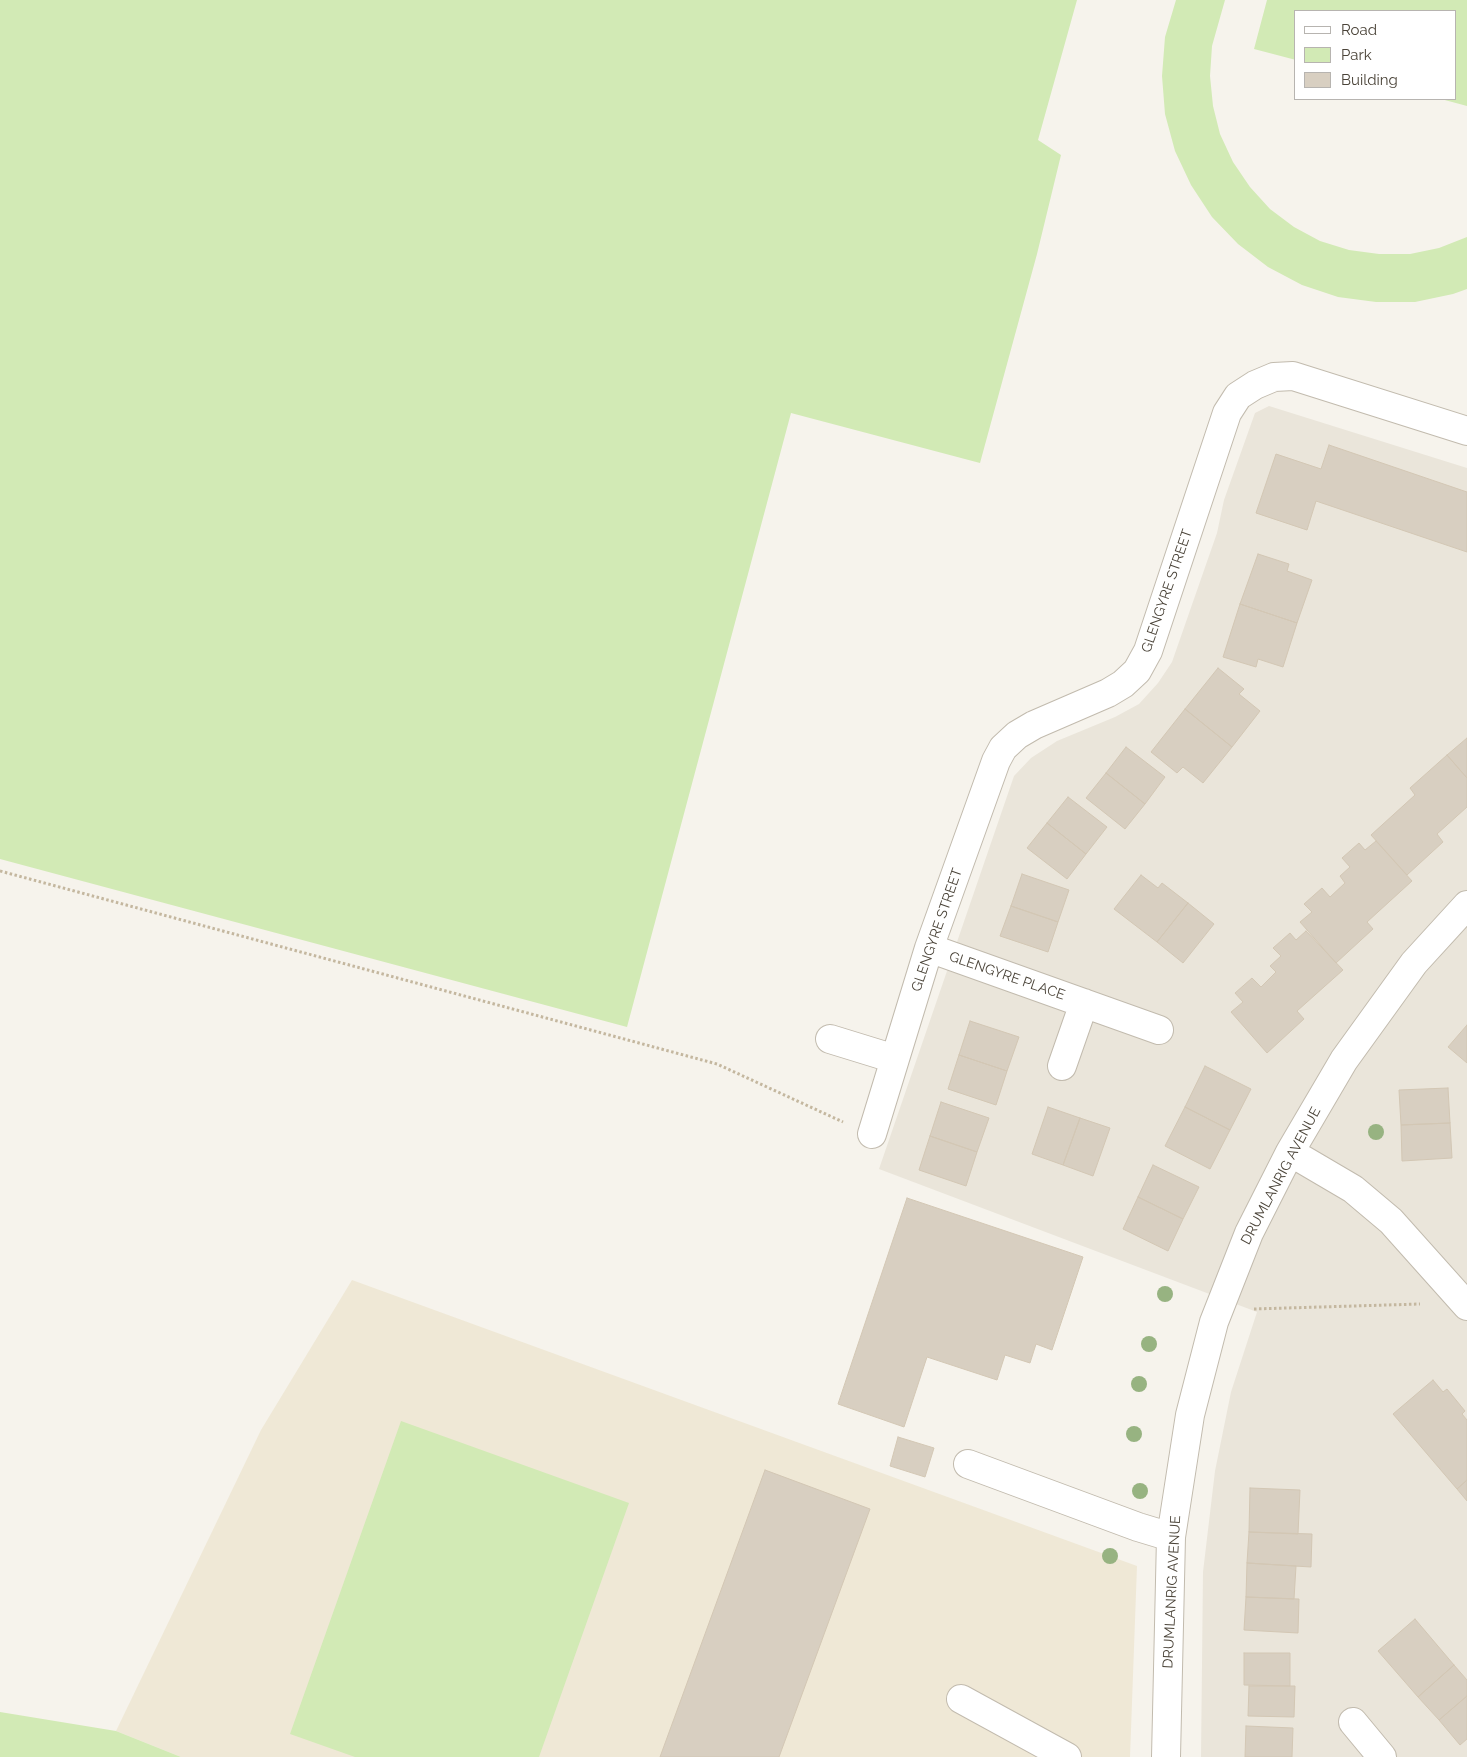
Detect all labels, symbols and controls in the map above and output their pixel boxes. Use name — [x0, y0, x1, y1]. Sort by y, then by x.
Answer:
legend — [1294, 10, 1457, 100]
text: Road — [1341, 21, 1377, 39]
text: Park — [1341, 46, 1372, 64]
text: Building — [1341, 71, 1398, 89]
street label: GLENGYRE STREET — [1138, 527, 1196, 655]
street label: GLENGYRE STREET — [908, 866, 966, 994]
street label: GLENGYRE PLACE — [947, 948, 1067, 1004]
street label: DRUMLANRIG AVENUE — [1238, 1104, 1324, 1248]
street label: DRUMLANRIG AVENUE — [1160, 1515, 1184, 1669]

